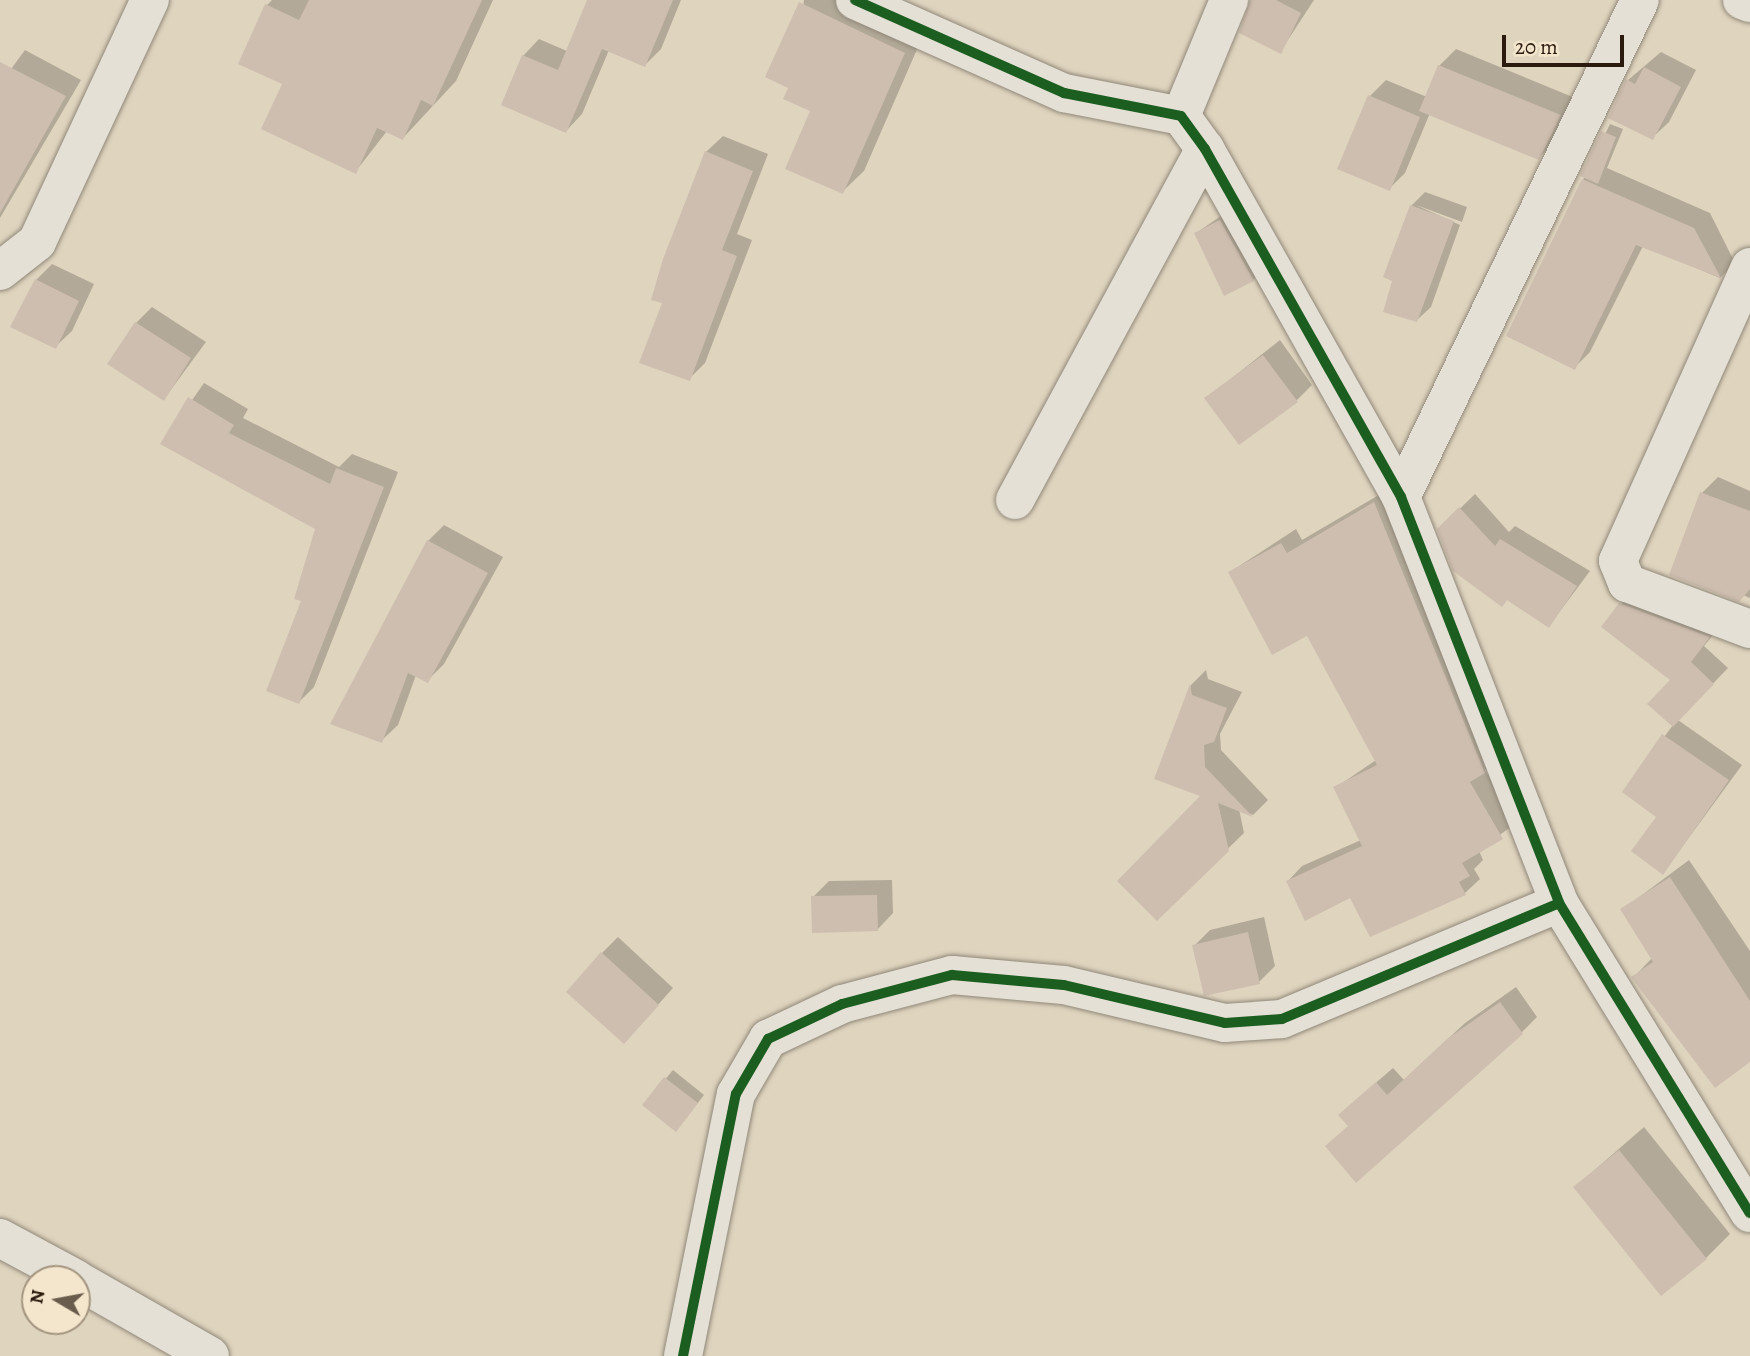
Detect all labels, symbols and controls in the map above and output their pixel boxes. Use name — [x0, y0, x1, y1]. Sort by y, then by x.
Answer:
scale bar — [1505, 21, 1628, 65]
text: 20 m — [1515, 33, 1558, 61]
north arrow — [21, 1265, 91, 1335]
text: N — [23, 1288, 51, 1306]

